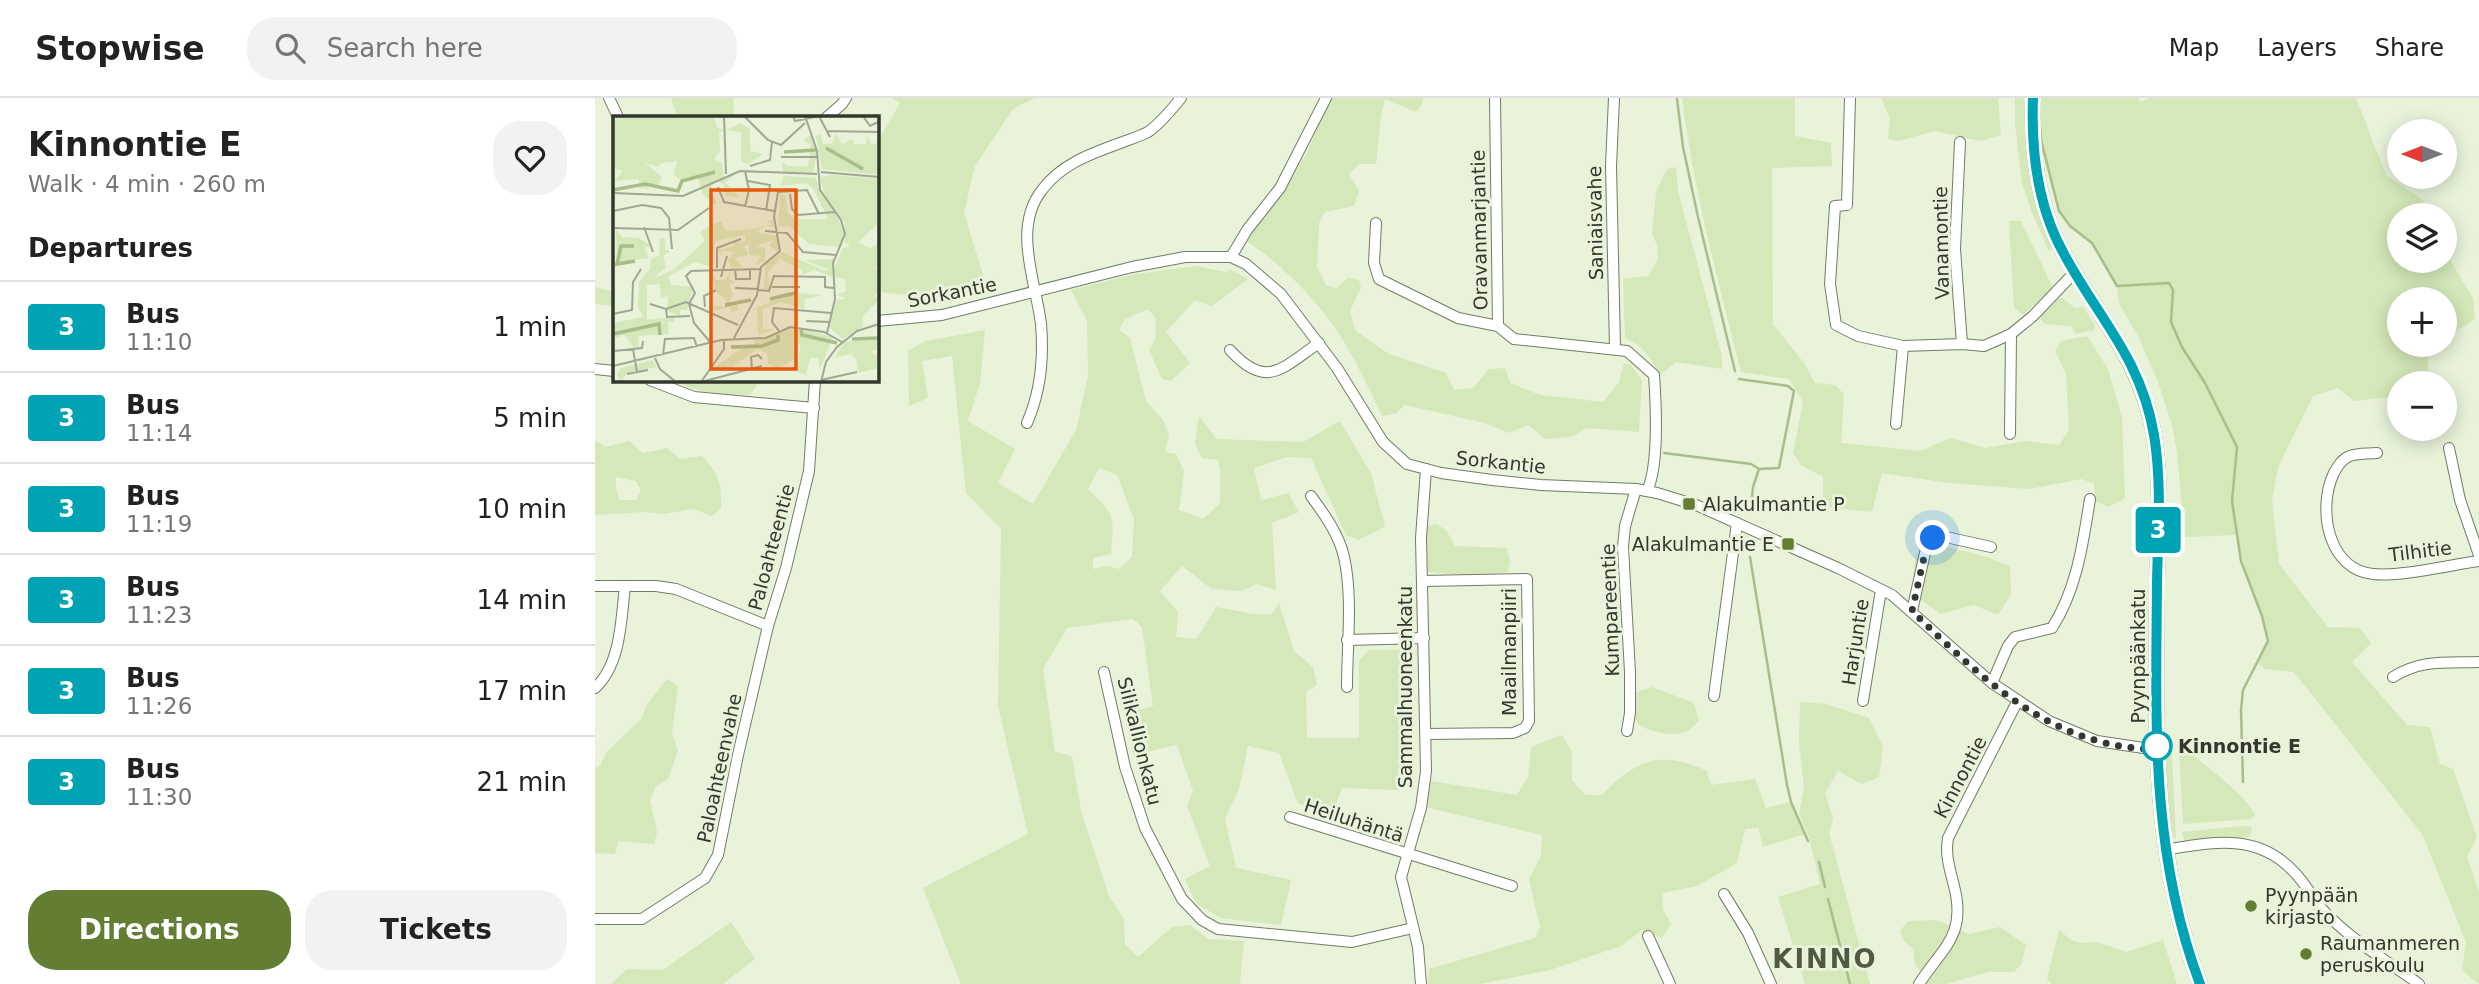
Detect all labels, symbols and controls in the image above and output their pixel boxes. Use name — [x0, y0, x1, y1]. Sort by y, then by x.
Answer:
search box — [247, 17, 737, 80]
text: Stopwise — [35, 29, 205, 68]
icon: search — [271, 29, 309, 67]
text: Search here — [327, 33, 483, 63]
text: Map — [2169, 34, 2219, 62]
text: Layers — [2257, 34, 2337, 62]
text: Share — [2375, 34, 2444, 62]
inset map — [613, 116, 879, 382]
north arrow — [2387, 119, 2457, 189]
map controls — [2387, 119, 2457, 441]
button: heart — [493, 121, 567, 195]
text: Kinnontie E — [28, 125, 242, 164]
street label: Oravanmarjantie — [1467, 149, 1491, 311]
street label: Saniaisvahe — [1583, 166, 1607, 280]
text: Walk · 4 min · 260 m — [28, 171, 266, 197]
street label: Vanamontie — [1929, 186, 1953, 300]
button: layers — [2387, 203, 2457, 273]
text: Departures — [28, 233, 193, 263]
street label: Sorkantie — [906, 273, 998, 311]
button: + — [2387, 287, 2457, 357]
text: Bus — [126, 299, 180, 329]
text: 1 min — [493, 312, 567, 342]
text: 3 — [58, 313, 75, 341]
text: 11:10 — [126, 329, 192, 355]
button: − — [2387, 371, 2457, 441]
text: Bus — [126, 390, 180, 420]
text: 5 min — [493, 403, 567, 433]
text: 3 — [58, 404, 75, 432]
text: 11:14 — [126, 420, 192, 446]
street label: Sorkantie — [1455, 446, 1547, 478]
text: Bus — [126, 481, 180, 511]
street label: Paloahteentie — [744, 481, 798, 613]
place label: Alakulmantie P — [1703, 493, 1845, 515]
text: 10 min — [477, 494, 567, 524]
text: 3 — [58, 495, 75, 523]
marker: Alakulmantie P — [1681, 496, 1697, 512]
line badge: 3 — [2135, 507, 2181, 553]
text: 11:19 — [126, 511, 192, 537]
text: 3 — [2150, 516, 2166, 544]
your location — [1915, 520, 1950, 555]
place label: Alakulmantie E — [1632, 533, 1774, 555]
marker: Alakulmantie E — [1780, 536, 1796, 552]
street label: Tilhitie — [2386, 536, 2453, 566]
street label: Kumpareentie — [1597, 543, 1623, 677]
text: Bus — [126, 572, 180, 602]
text: 14 min — [477, 585, 567, 615]
text: 3 — [58, 586, 75, 614]
street label: Sammalhuoneenkatu — [1394, 586, 1416, 788]
street label: Maailmanpiiri — [1498, 588, 1520, 716]
street label: Pyynpäänkatu — [2127, 588, 2149, 724]
street label: Harjuntie — [1837, 597, 1873, 687]
text: 11:23 — [126, 602, 192, 628]
text: Bus — [126, 663, 180, 693]
street label: Silikallionkatu — [1113, 675, 1167, 807]
text: 17 min — [477, 676, 567, 706]
text: 3 — [58, 677, 75, 705]
street label: Paloahteenvahe — [692, 691, 746, 845]
text: 11:26 — [126, 693, 192, 719]
marker: Kinnontie E — [2142, 731, 2172, 761]
street label: Kinnontie — [1929, 732, 1991, 822]
place label: Kinnontie E — [2178, 735, 2301, 757]
text: Bus — [126, 754, 180, 784]
text: 21 min — [477, 767, 567, 797]
text: 3 — [58, 768, 75, 796]
text: 11:30 — [126, 784, 192, 810]
street label: Heiluhäntä — [1301, 794, 1407, 846]
place label: Pyynpään kirjasto — [2265, 884, 2358, 928]
button: Directions — [28, 890, 291, 970]
button: Tickets — [305, 890, 567, 970]
marker: Pyynpään kirjasto — [2243, 898, 2259, 914]
place label: Raumanmeren peruskoulu — [2320, 932, 2460, 976]
district label: KINNO — [1772, 944, 1878, 974]
marker: Raumanmeren peruskoulu — [2298, 946, 2314, 962]

